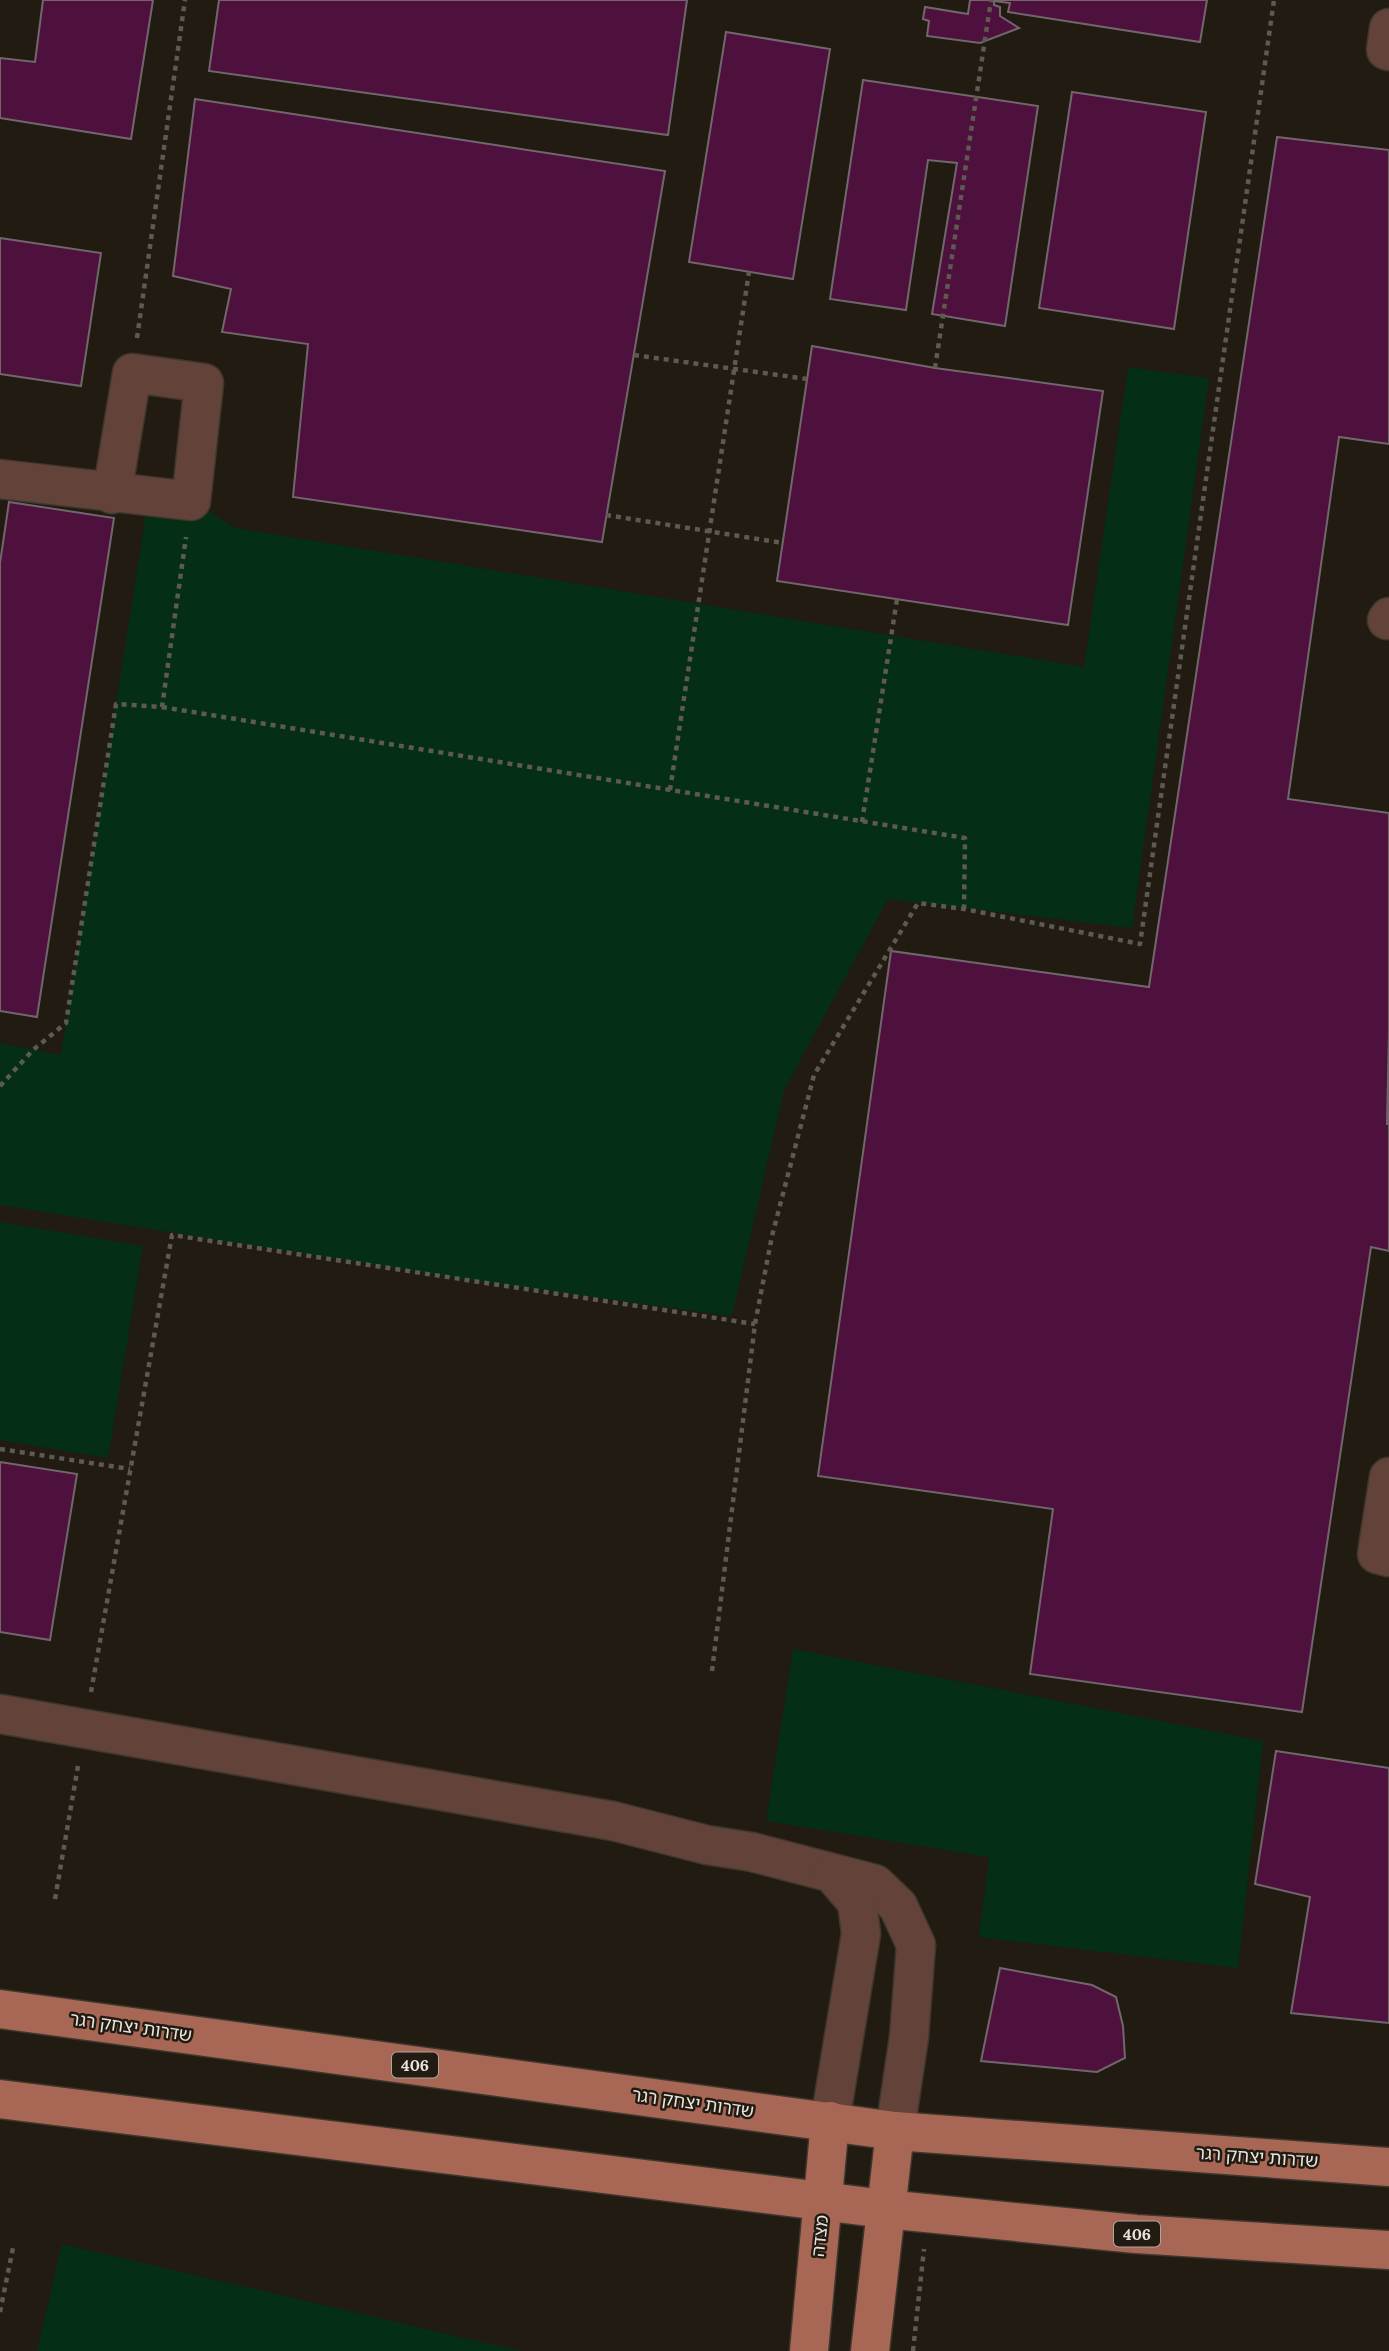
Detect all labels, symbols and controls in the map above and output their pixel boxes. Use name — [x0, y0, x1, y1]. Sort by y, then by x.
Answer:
street label: שדרות יצחק רגר — [69, 2007, 194, 2046]
road number: 406 — [392, 2052, 438, 2078]
street label: שדרות יצחק רגר — [631, 2083, 756, 2122]
street label: שדרות יצחק רגר — [1195, 2141, 1319, 2172]
street label: מצדה — [806, 2214, 833, 2258]
road number: 406 — [1114, 2222, 1160, 2246]

